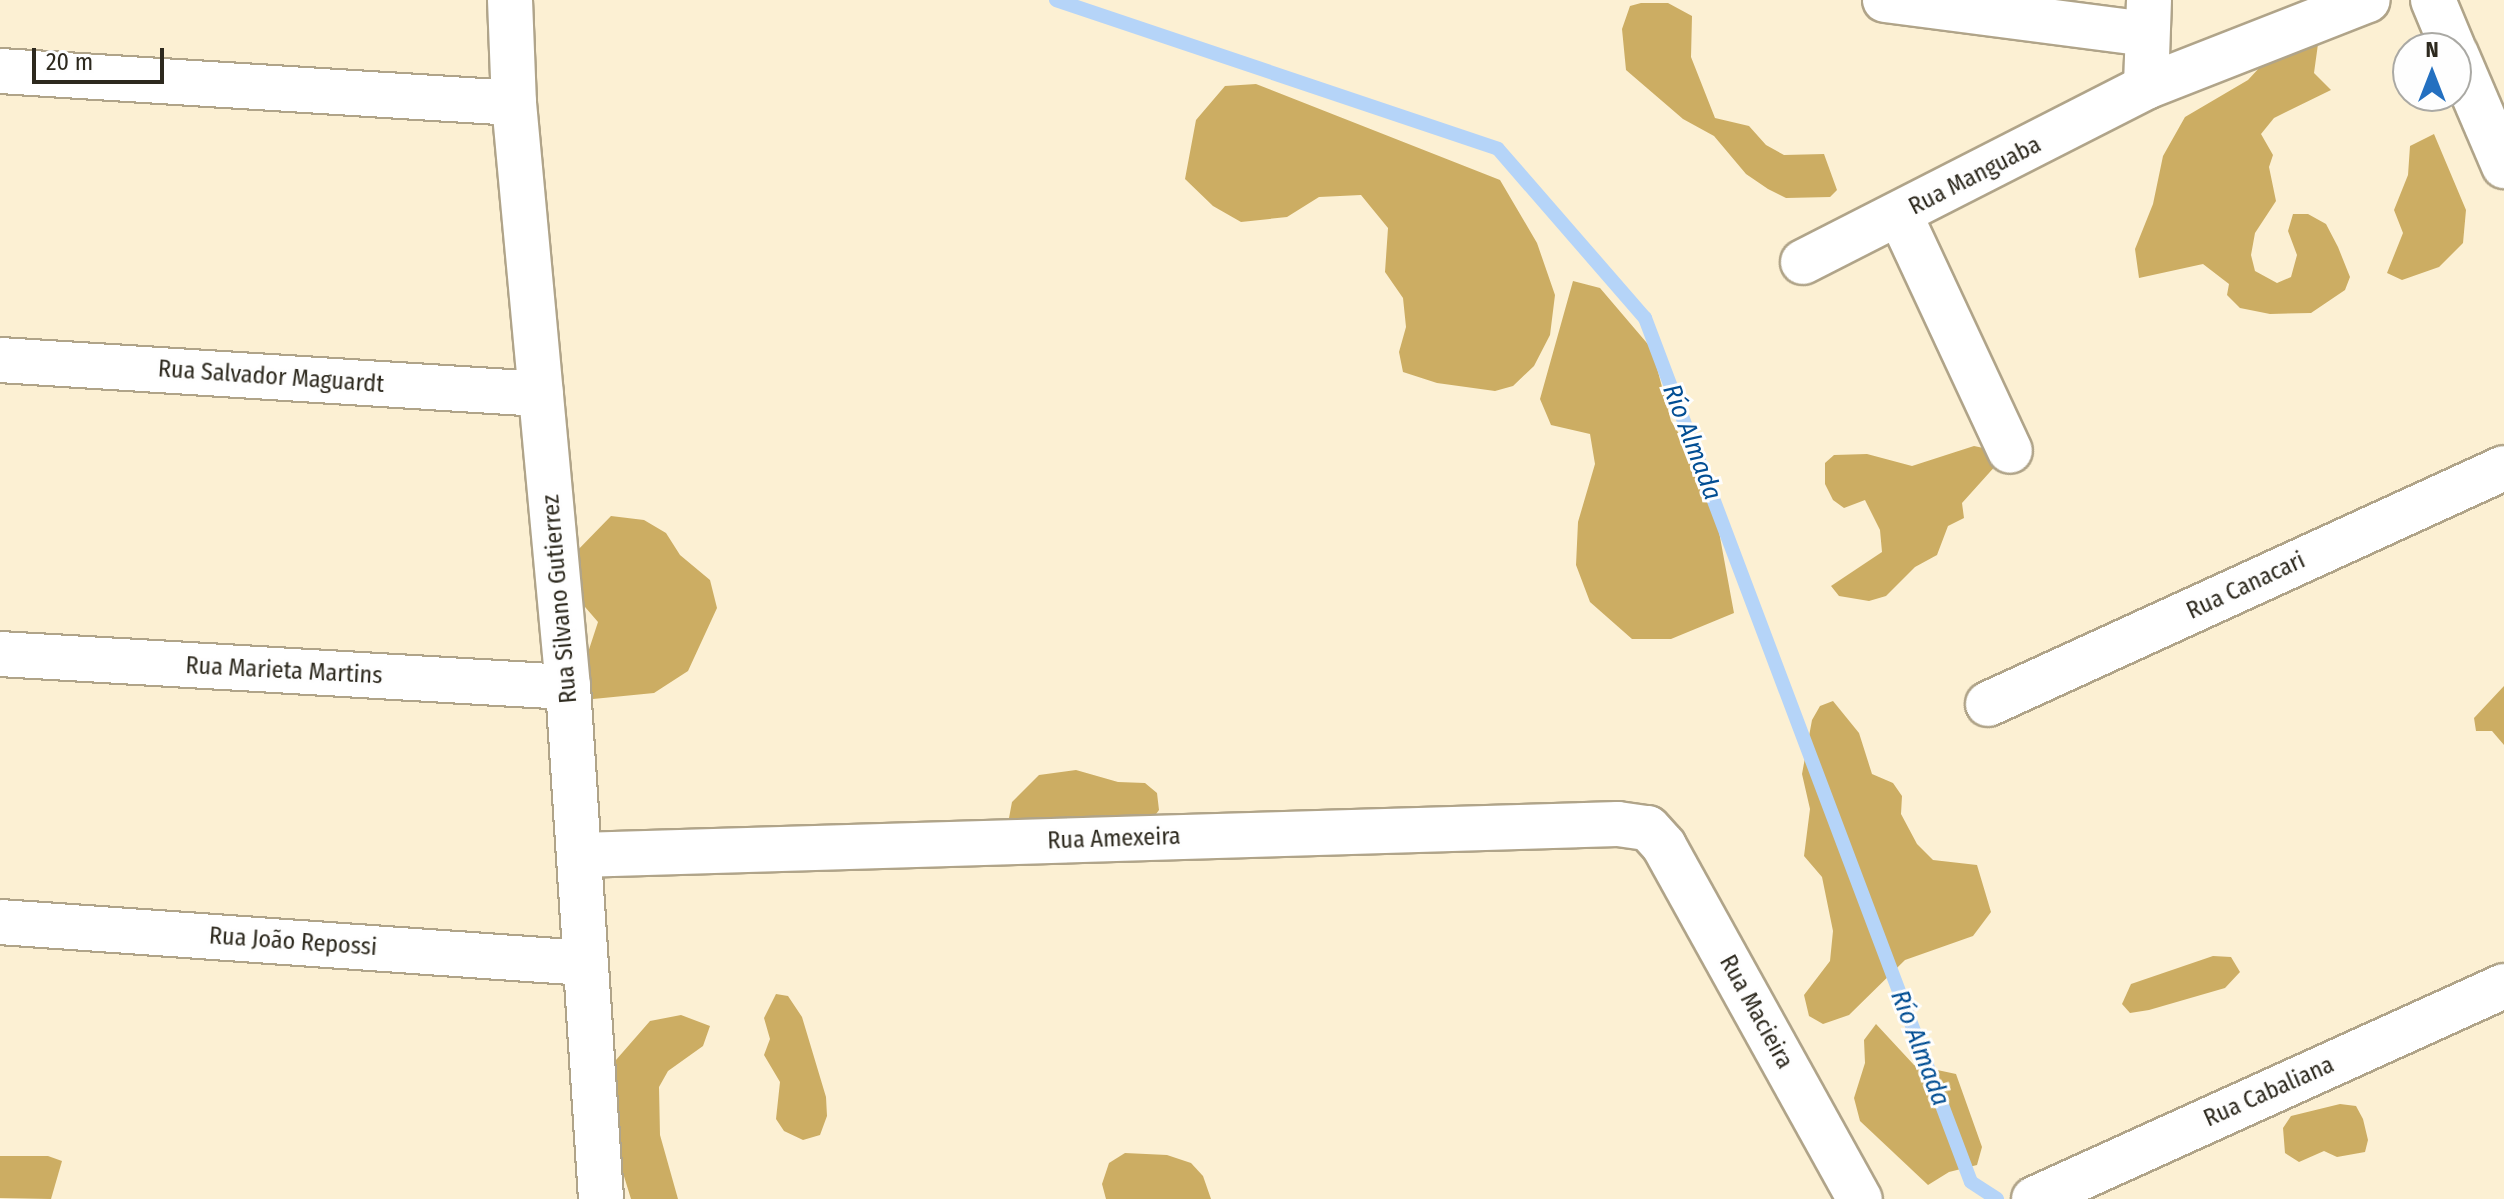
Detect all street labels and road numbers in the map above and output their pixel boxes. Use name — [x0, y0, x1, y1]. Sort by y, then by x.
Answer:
street label: Rua Manguaba — [1904, 130, 2046, 222]
street label: Rua Salvador Maguardt — [157, 355, 385, 399]
street label: Rua Silvano Gutierrez — [537, 493, 583, 705]
street label: Rua Canacari — [2182, 546, 2310, 626]
street label: Rua Marieta Martins — [185, 651, 383, 691]
street label: Rua Amexeira — [1047, 822, 1181, 856]
street label: Rua João Repossi — [208, 922, 378, 962]
street label: Rua Macieira — [1713, 950, 1799, 1074]
street label: Rua Cabaliana — [2199, 1051, 2339, 1133]

